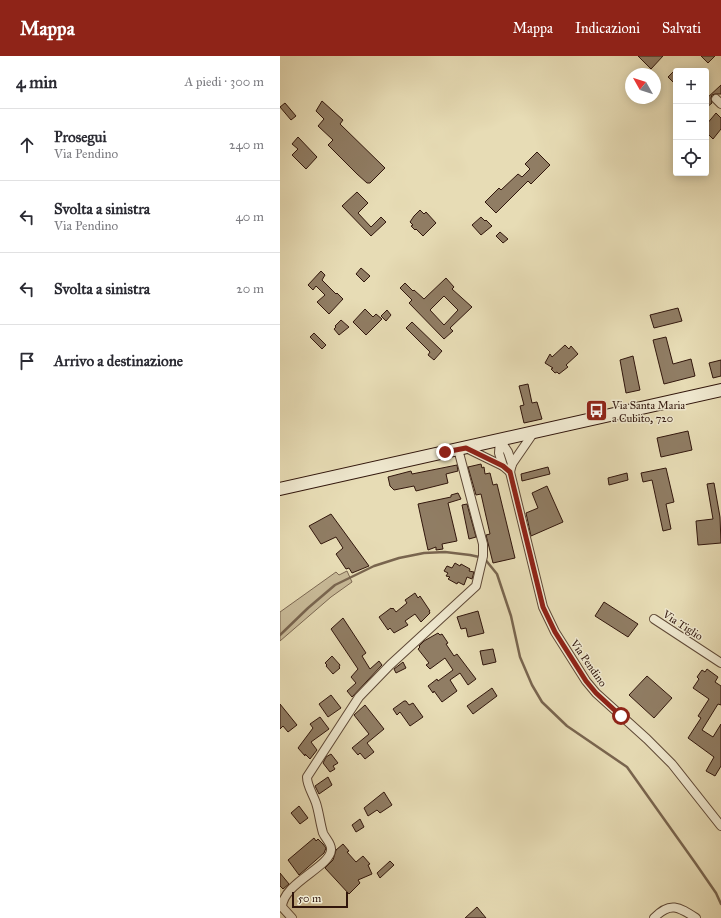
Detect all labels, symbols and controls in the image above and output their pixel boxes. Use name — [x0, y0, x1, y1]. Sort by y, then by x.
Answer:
text: Mappa — [20, 17, 75, 40]
text: Mappa — [513, 20, 553, 37]
text: Indicazioni — [575, 20, 640, 37]
text: Salvati — [662, 20, 701, 37]
north arrow — [625, 68, 661, 104]
map controls — [673, 68, 709, 176]
button: + — [673, 68, 709, 104]
text: 4 min — [16, 72, 57, 93]
text: A piedi · 300 m — [184, 74, 264, 90]
button: − — [673, 104, 709, 140]
text: Prosegui — [54, 128, 107, 146]
icon: ahead — [16, 134, 38, 156]
text: 240 m — [229, 137, 264, 153]
button: locate — [673, 140, 709, 176]
text: Via Pendino — [54, 146, 118, 162]
text: Svolta a sinistra — [54, 200, 150, 218]
icon: left — [16, 206, 38, 228]
text: 40 m — [235, 209, 264, 225]
text: Via Pendino — [54, 218, 118, 234]
icon: left — [16, 278, 38, 300]
text: Svolta a sinistra — [54, 280, 150, 298]
text: 20 m — [236, 281, 264, 297]
icon: arrive — [16, 350, 38, 372]
text: Arrivo a destinazione — [54, 352, 183, 370]
bus stop icon: Via Santa Maria a Cubito, 720 — [583, 398, 609, 424]
place label: Via Santa Maria a Cubito, 720 — [611, 399, 686, 425]
route end — [436, 443, 454, 461]
street label: Via Tiglio — [659, 607, 705, 643]
street label: Via Pendino — [567, 636, 610, 690]
route start — [612, 707, 630, 725]
scale bar — [292, 890, 348, 909]
text: 50 m — [298, 892, 321, 905]

